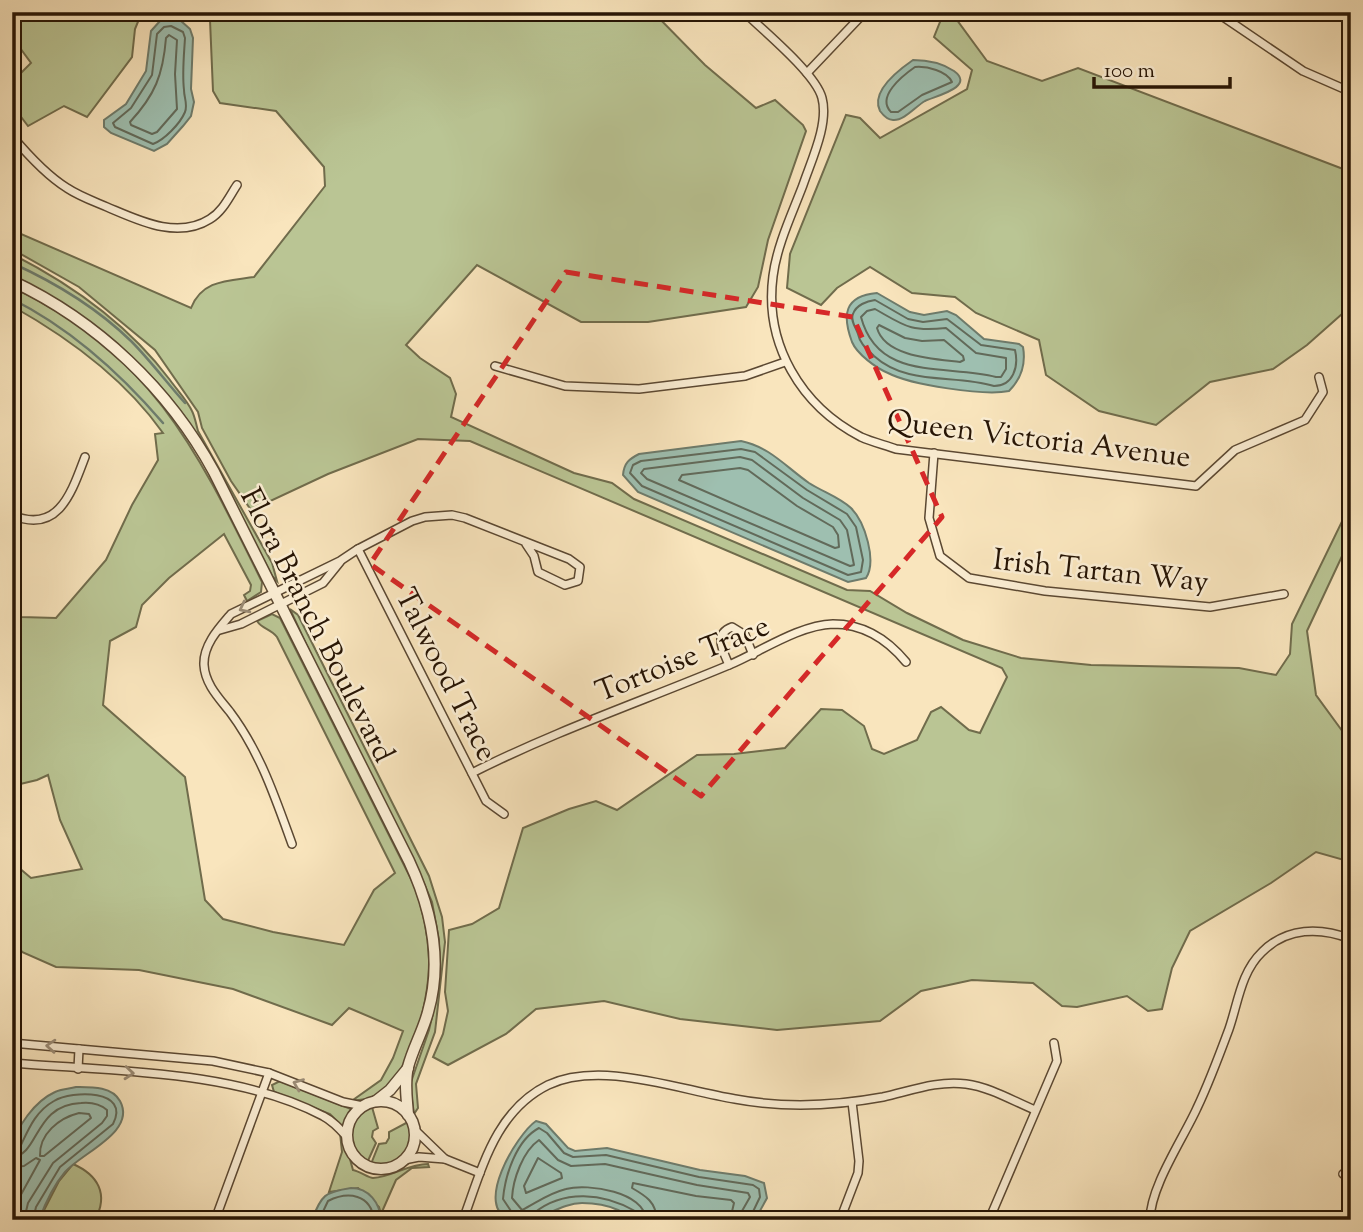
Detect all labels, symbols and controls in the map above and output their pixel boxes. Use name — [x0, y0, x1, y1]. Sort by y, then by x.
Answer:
scale bar — [1094, 46, 1230, 90]
text: 100 m — [1104, 57, 1155, 87]
street label: Queen Victoria Avenue — [884, 401, 1193, 480]
street label: Flora Branch Boulevard — [228, 481, 404, 771]
street label: Irish Tartan Way — [991, 540, 1211, 605]
street label: Talwood Trace — [383, 581, 507, 769]
one-way arrow — [238, 599, 251, 613]
street label: Tortoise Trace — [590, 606, 776, 715]
one-way arrow — [45, 1039, 56, 1054]
one-way arrow — [124, 1065, 135, 1080]
one-way arrow — [293, 1079, 305, 1093]

